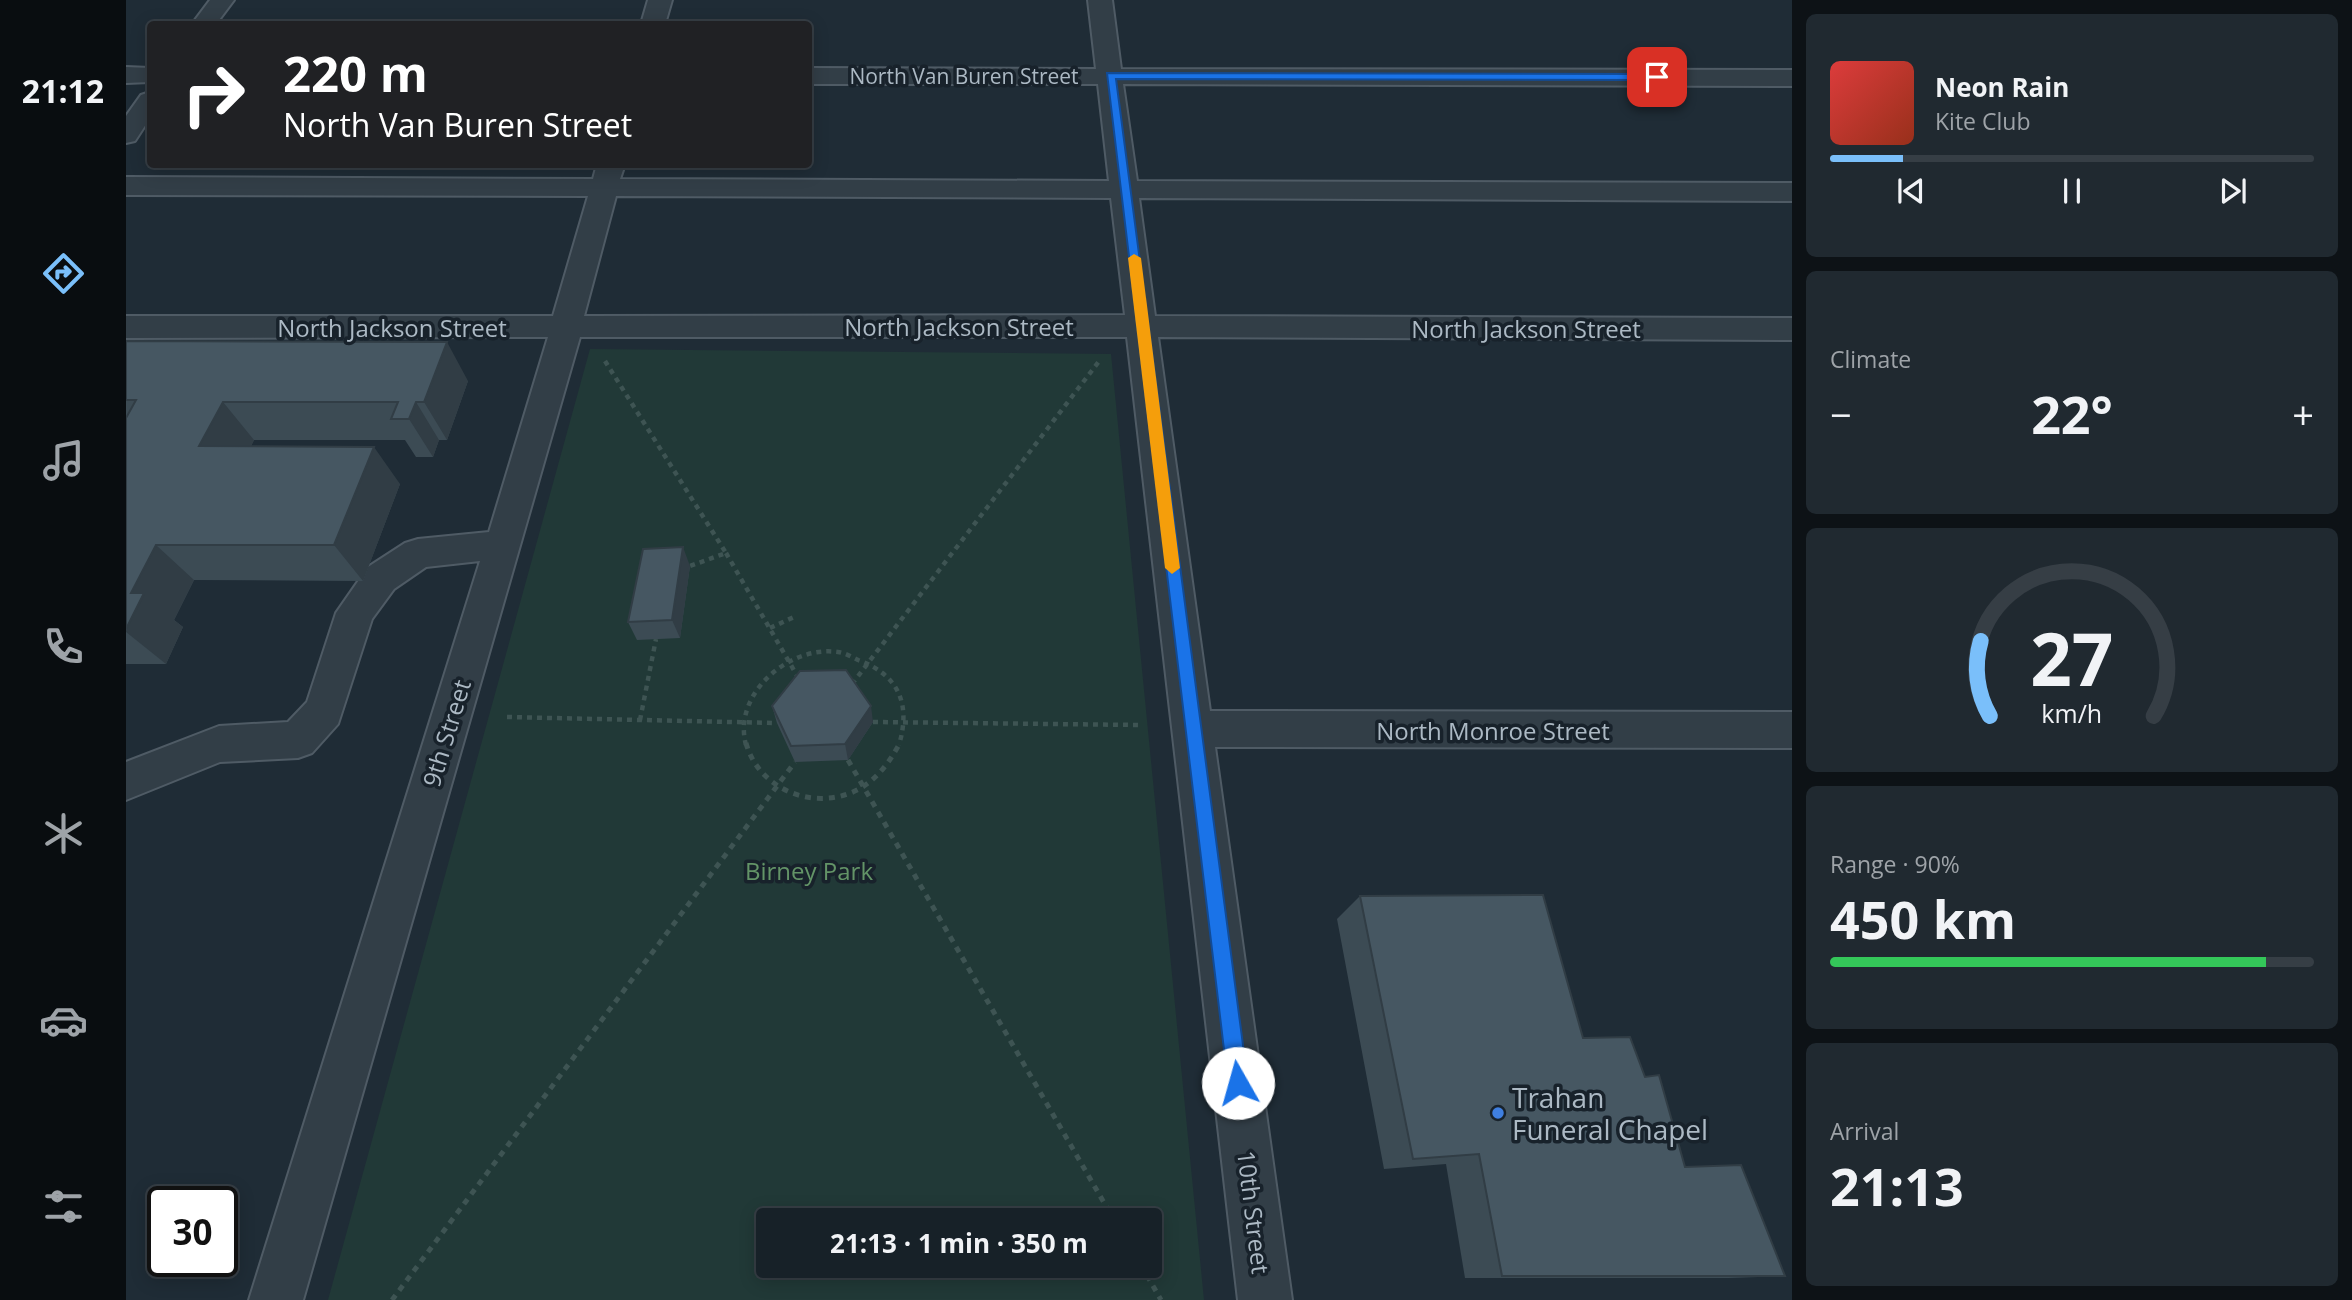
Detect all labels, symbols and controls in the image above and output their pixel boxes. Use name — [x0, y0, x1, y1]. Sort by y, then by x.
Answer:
text: 220 m — [283, 40, 428, 106]
pin — [1627, 47, 1687, 107]
icon: right — [168, 49, 259, 140]
icon: arrive — [1638, 58, 1676, 96]
street label: North Van Buren Street — [849, 62, 1079, 90]
text: 21:12 — [22, 69, 104, 112]
text: Neon Rain — [1935, 69, 2069, 105]
text: North Van Buren Street — [283, 103, 632, 146]
text: Kite Club — [1935, 105, 2030, 137]
icon: previous — [1892, 172, 1930, 210]
icon: pause — [2053, 172, 2091, 210]
icon: next — [2214, 172, 2252, 210]
icon: directions — [39, 249, 88, 298]
street label: North Jackson Street — [844, 310, 1074, 343]
street label: North Jackson Street — [277, 311, 507, 344]
street label: North Jackson Street — [1411, 312, 1641, 345]
text: Climate — [1830, 343, 1911, 375]
text: 22° — [2031, 378, 2113, 449]
text: − — [1830, 388, 1852, 440]
text: + — [2292, 388, 2314, 440]
icon: music — [39, 436, 88, 485]
text: 27 — [2030, 608, 2114, 707]
icon: phone — [39, 622, 88, 671]
street label: 9th Street — [414, 675, 478, 791]
text: km/h — [2042, 696, 2102, 730]
street label: North Monroe Street — [1376, 714, 1610, 747]
icon: climate — [39, 809, 88, 858]
text: Range · 90% — [1830, 848, 1960, 880]
park label: Birney Park — [745, 854, 873, 887]
text: 450 km — [1830, 883, 2016, 954]
icon: car — [39, 996, 88, 1045]
position arrow — [1201, 1046, 1275, 1120]
place label: Trahan Funeral Chapel — [1512, 1078, 1708, 1148]
marker: Trahan Funeral Chapel — [1490, 1105, 1506, 1121]
text: Arrival — [1830, 1115, 1899, 1147]
street label: 10th Street — [1230, 1148, 1278, 1276]
text: 21:13 — [1830, 1150, 1964, 1221]
icon: filters — [39, 1182, 88, 1231]
speed limit sign: 30 — [147, 1186, 238, 1277]
text: 21:13 · 1 min · 350 m — [830, 1225, 1088, 1261]

